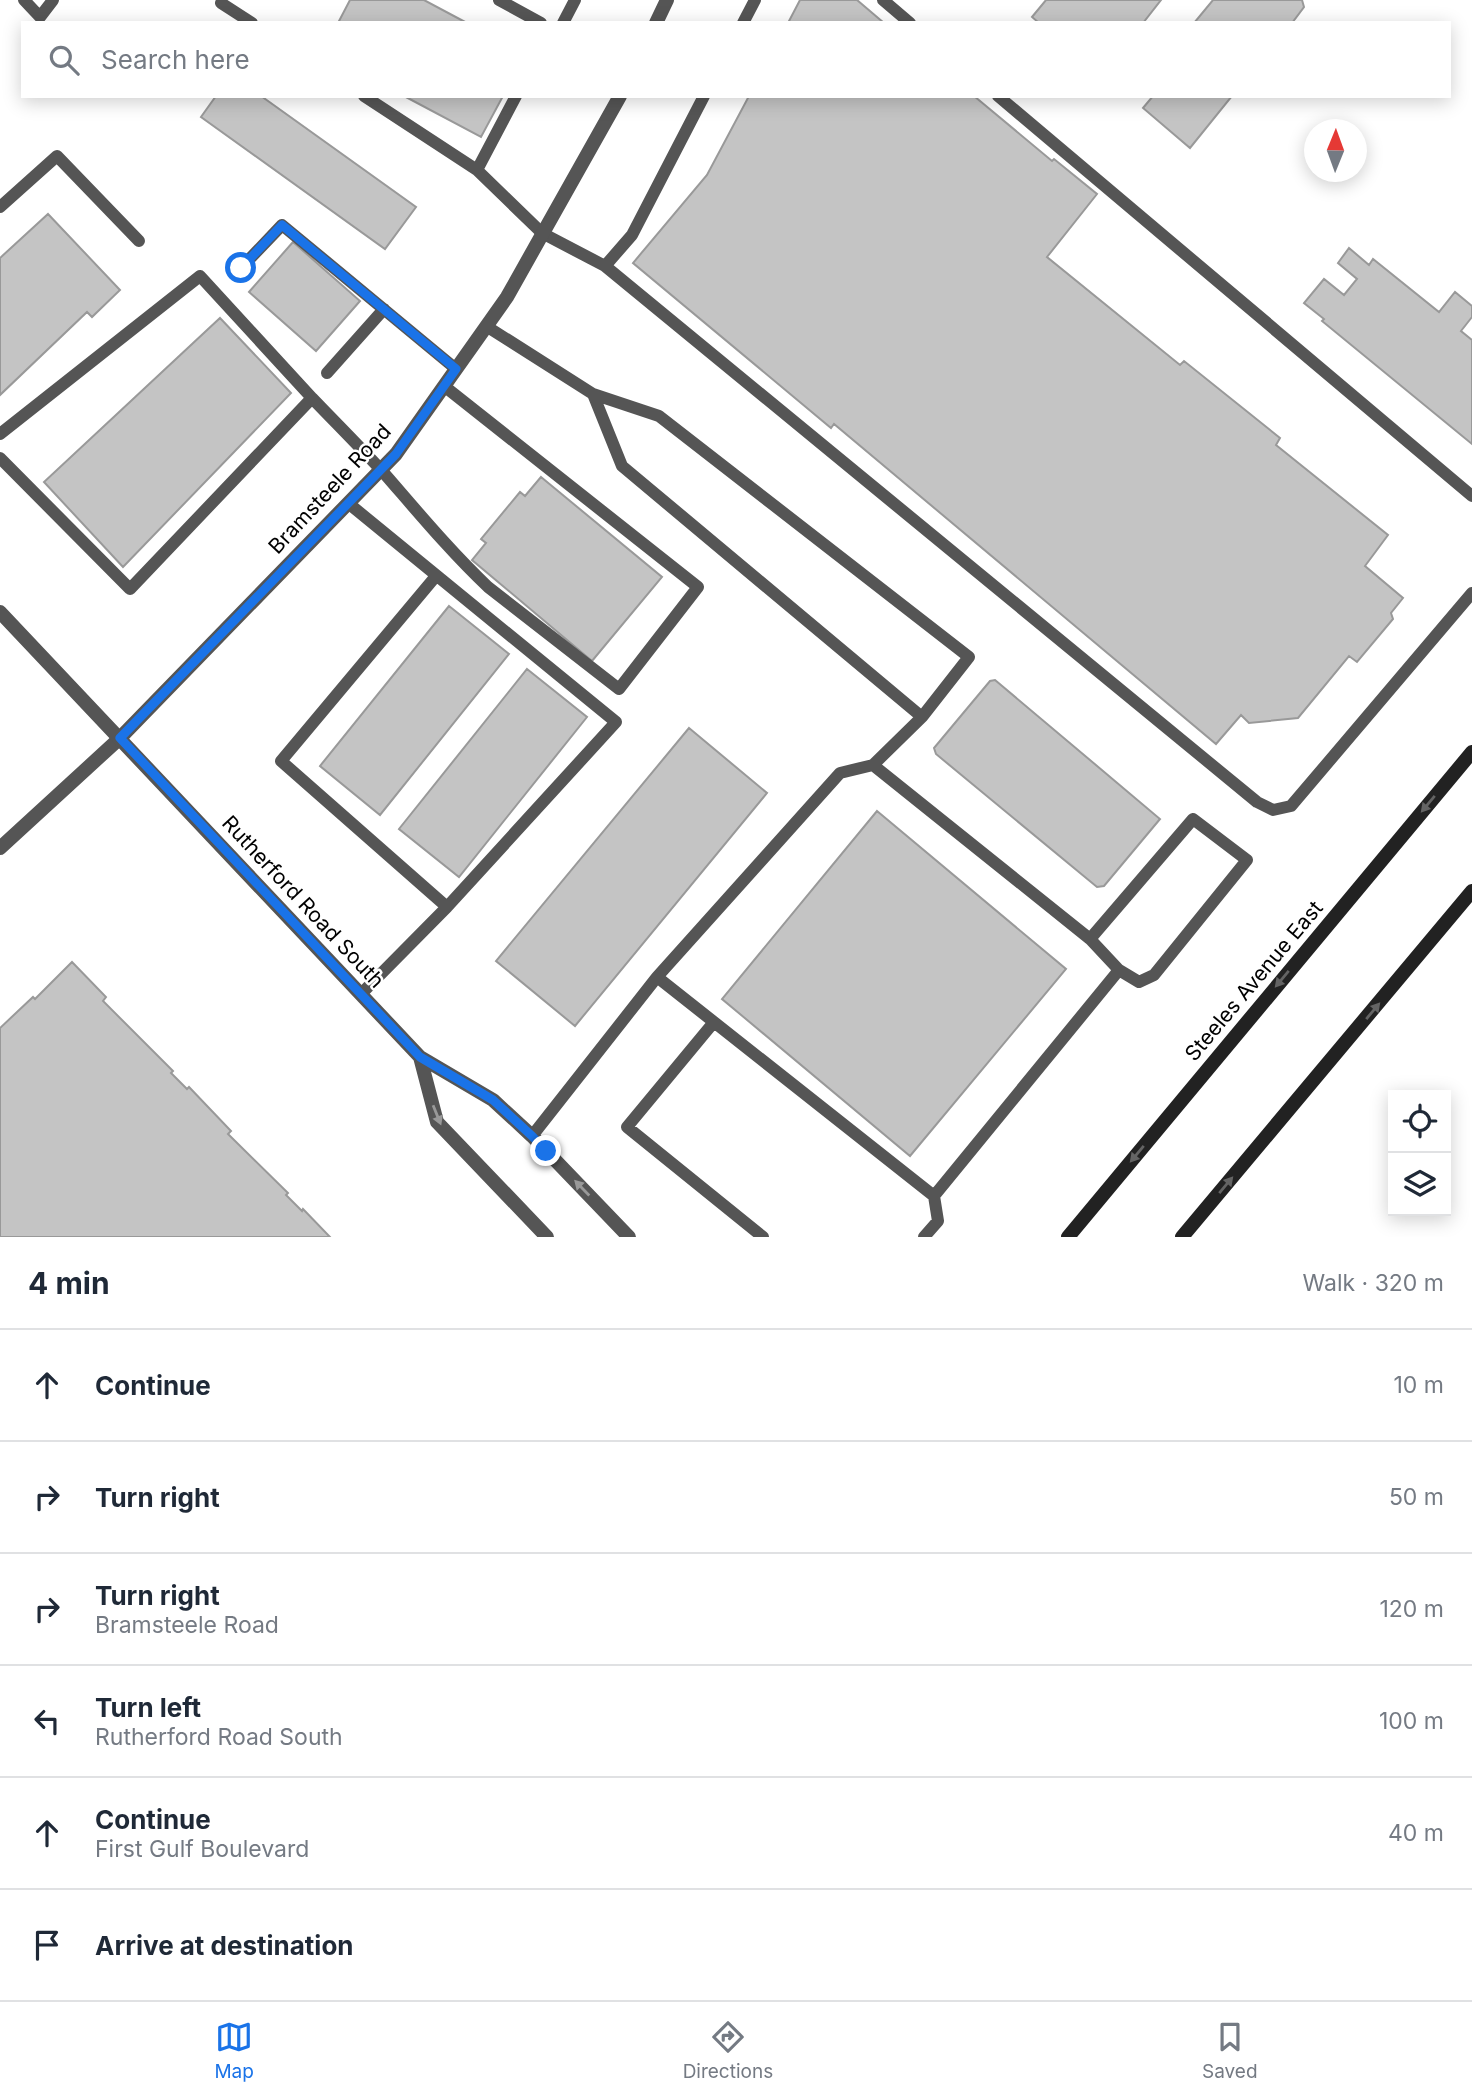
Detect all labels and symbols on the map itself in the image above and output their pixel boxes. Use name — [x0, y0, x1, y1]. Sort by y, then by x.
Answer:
north arrow — [1304, 119, 1367, 182]
route start — [225, 252, 256, 283]
street label: Bramsteele Road — [263, 419, 396, 559]
one-way arrow — [1421, 796, 1436, 813]
street label: Rutherford Road South — [217, 810, 390, 993]
street label: Steeles Avenue East — [1179, 896, 1328, 1066]
one-way arrow — [1275, 970, 1290, 988]
one-way arrow — [1365, 1003, 1380, 1020]
one-way arrow — [432, 1105, 443, 1126]
route end — [530, 1135, 561, 1166]
one-way arrow — [1129, 1145, 1145, 1163]
one-way arrow — [1218, 1176, 1234, 1194]
one-way arrow — [574, 1180, 590, 1197]

